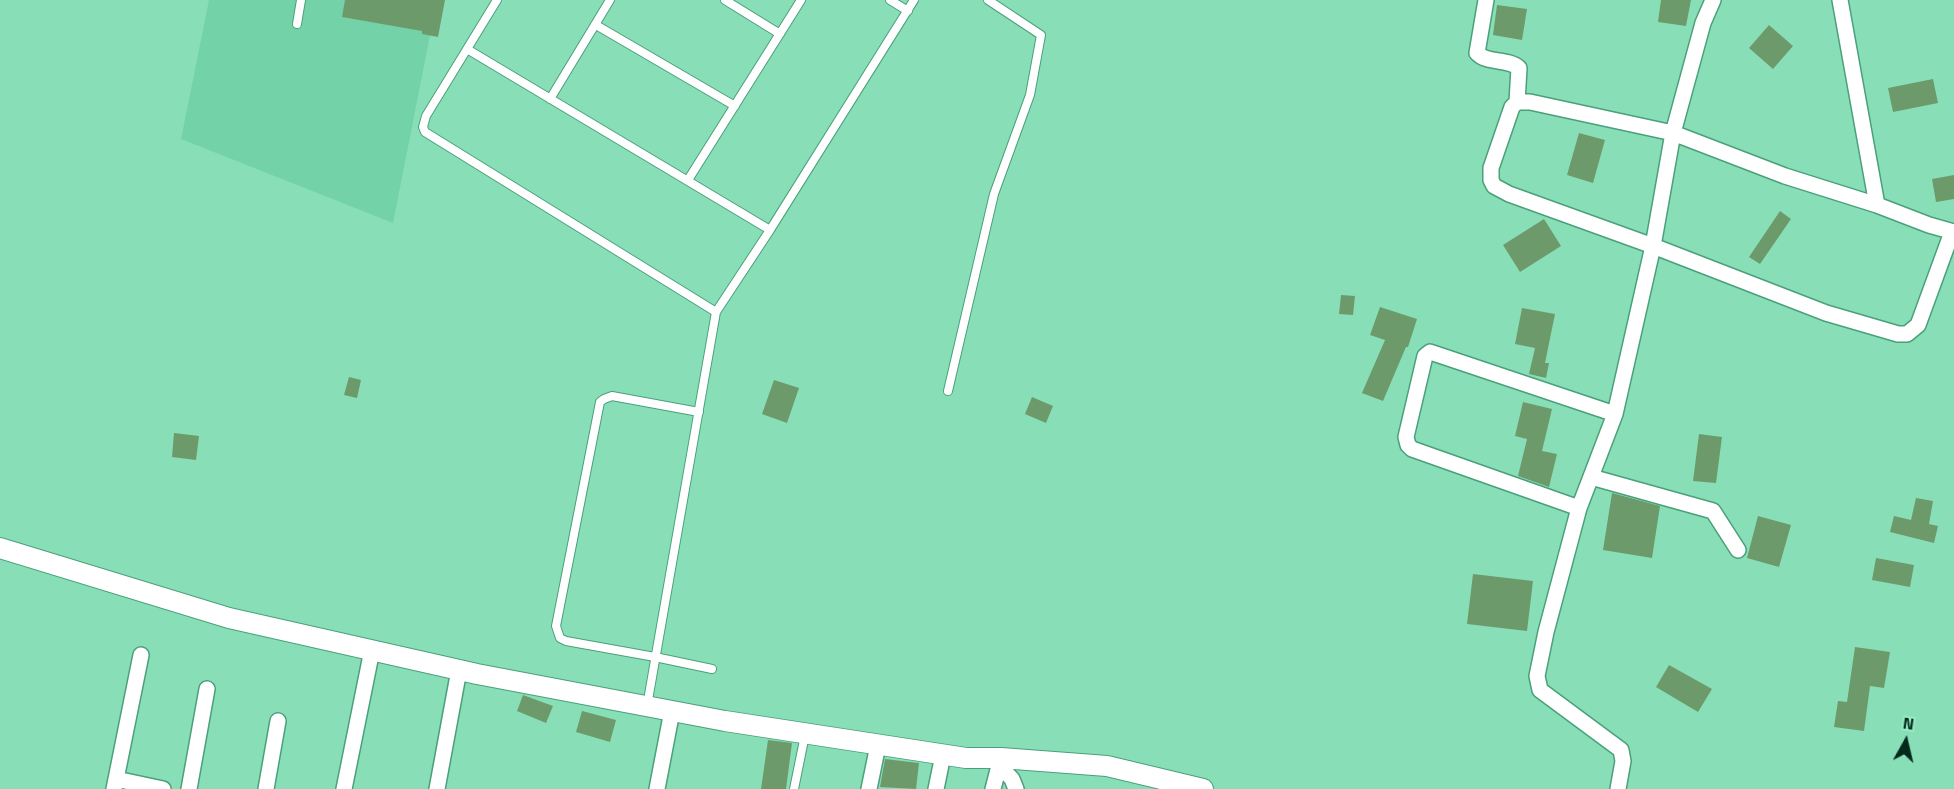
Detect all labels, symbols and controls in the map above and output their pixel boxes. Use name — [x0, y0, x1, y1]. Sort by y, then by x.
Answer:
north arrow — [1876, 711, 1936, 771]
text: N — [1901, 711, 1916, 736]

